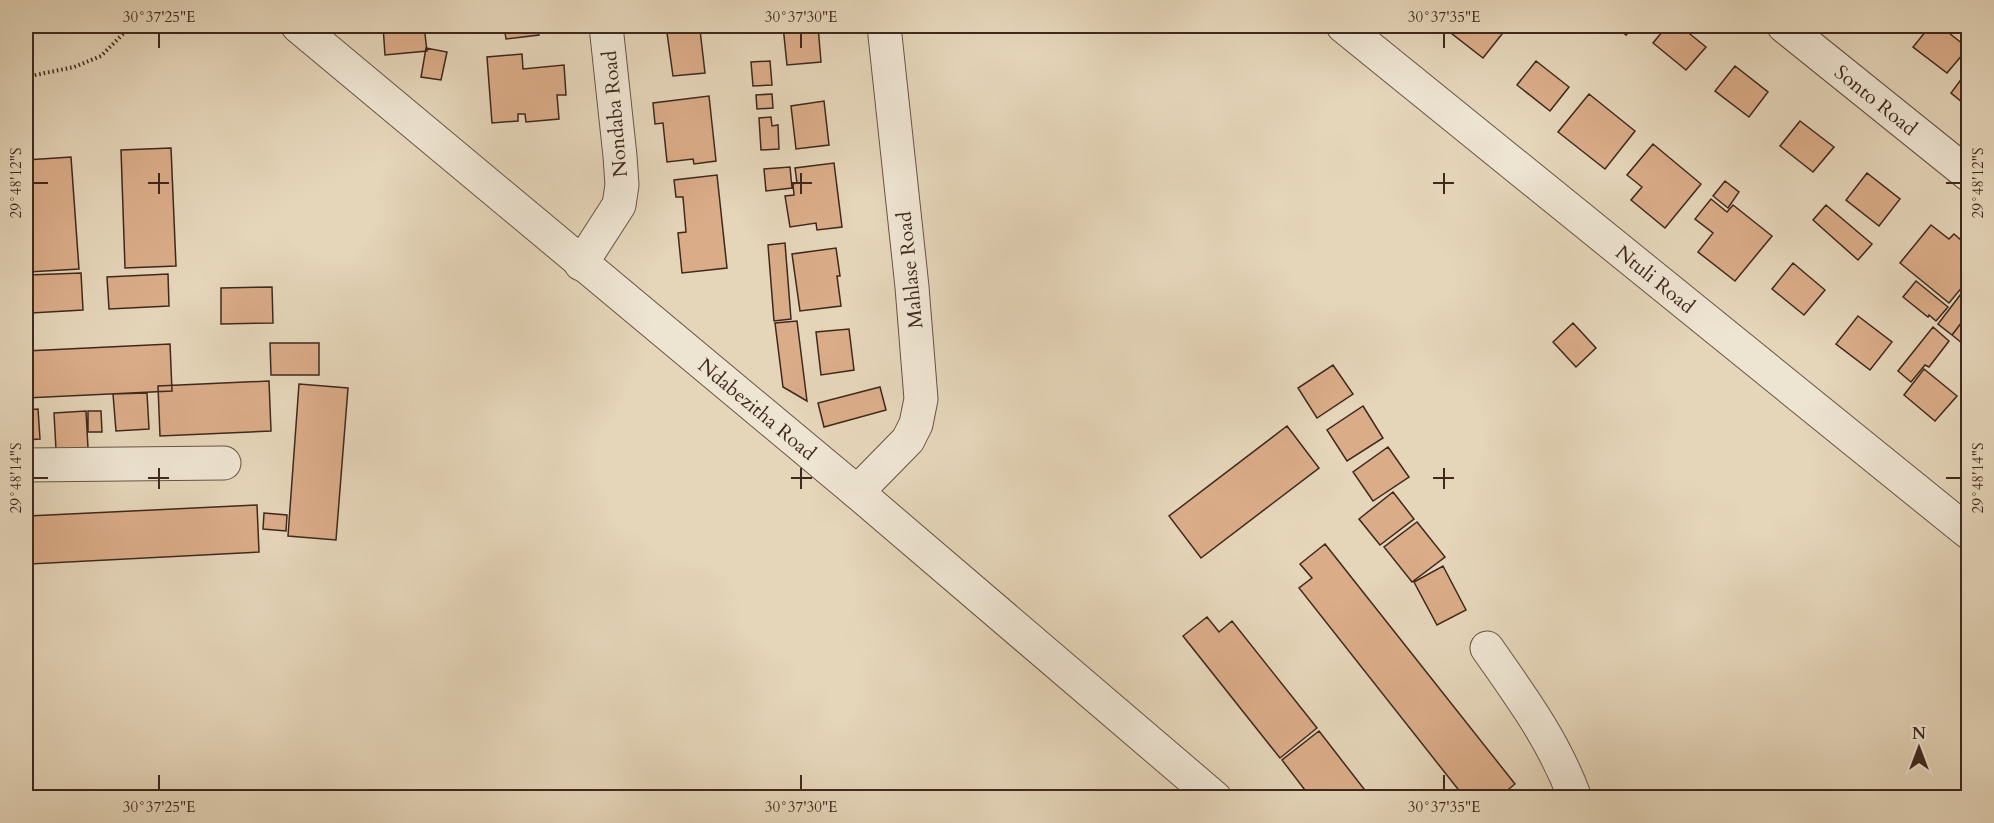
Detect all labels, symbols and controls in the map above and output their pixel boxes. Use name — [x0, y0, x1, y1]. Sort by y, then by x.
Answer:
text: 30°37'25"E — [123, 7, 195, 27]
text: 30°37'30"E — [765, 7, 837, 27]
text: 30°37'35"E — [1408, 7, 1480, 27]
street label: Nondaba Road — [596, 49, 634, 179]
street label: Sonto Road — [1829, 59, 1923, 142]
text: 29°48'12"S — [6, 148, 26, 218]
text: 29°48'12"S — [1968, 148, 1988, 218]
street label: Mahlase Road — [890, 210, 930, 330]
street label: Ntuli Road — [1610, 239, 1701, 319]
street label: Ndabezitha Road — [693, 352, 822, 466]
text: 29°48'14"S — [6, 443, 26, 513]
text: 29°48'14"S — [1968, 443, 1988, 513]
north arrow — [1889, 718, 1949, 778]
text: N — [1912, 723, 1926, 745]
text: 30°37'25"E — [123, 797, 195, 817]
text: 30°37'30"E — [765, 797, 837, 817]
text: 30°37'35"E — [1408, 797, 1480, 817]

